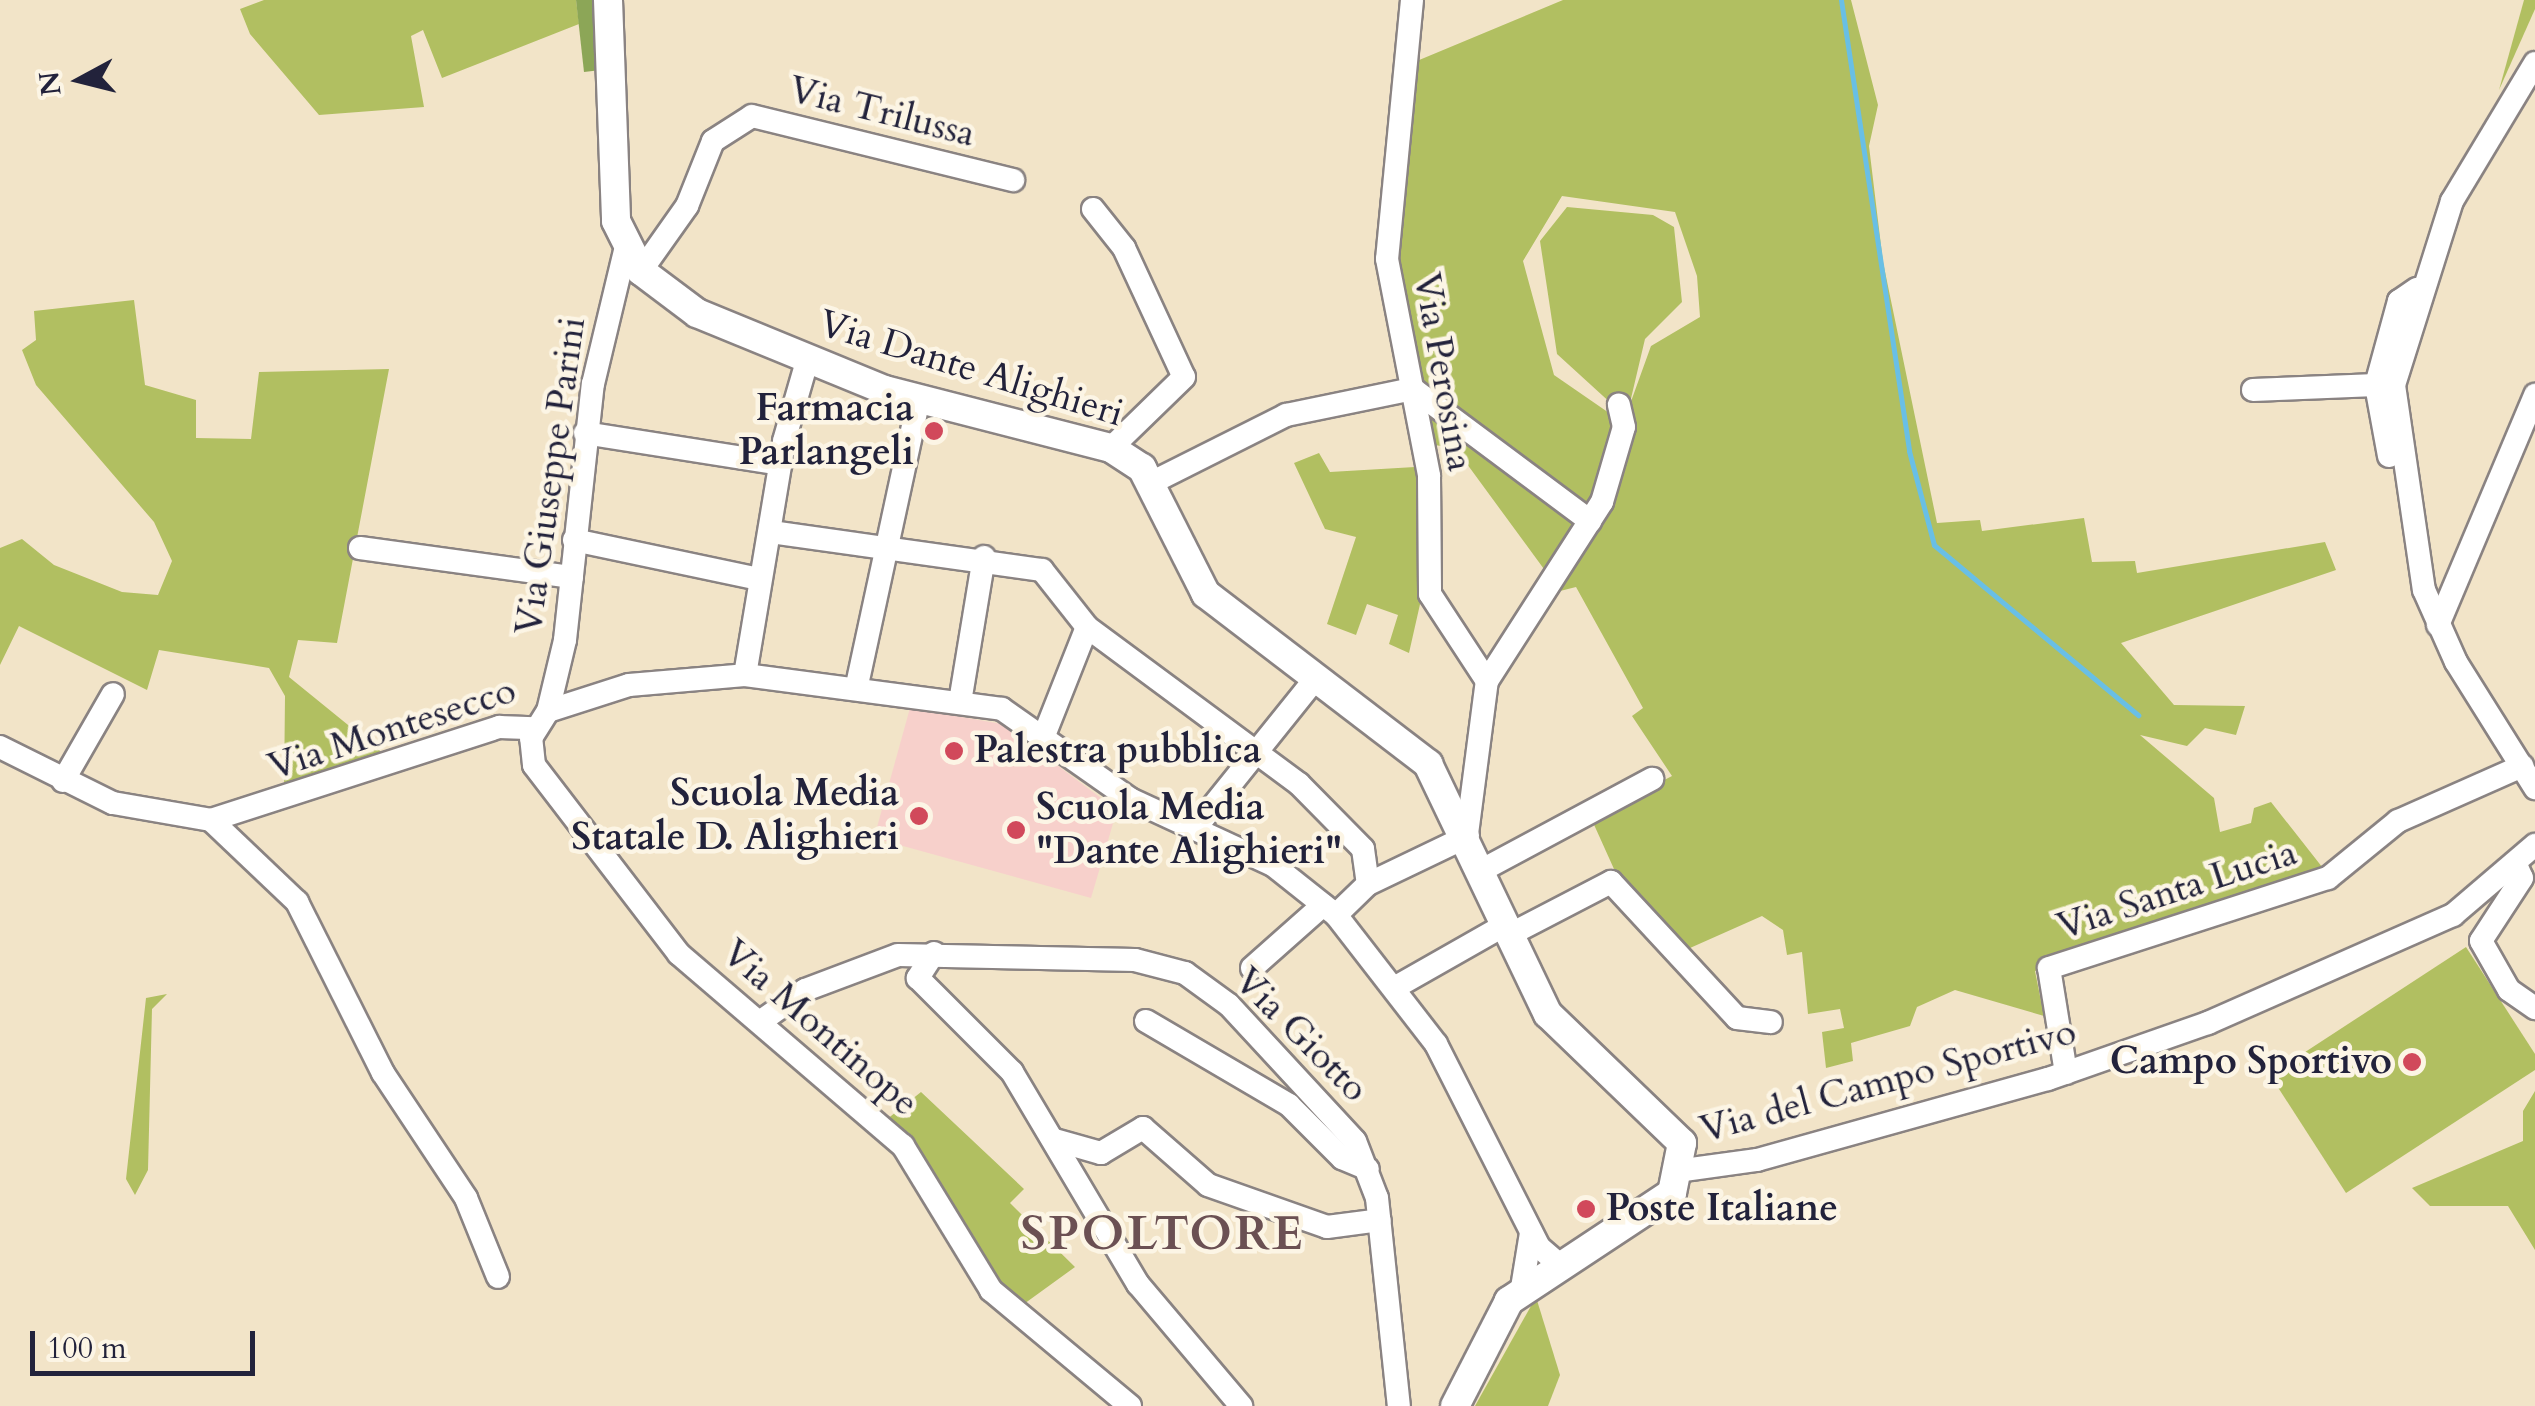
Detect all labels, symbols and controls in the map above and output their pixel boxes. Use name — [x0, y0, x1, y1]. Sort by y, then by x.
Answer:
north arrow — [30, 30, 130, 130]
street label: Via Trilussa — [784, 67, 980, 157]
text: N — [30, 69, 71, 98]
street label: Via Perosina — [1403, 269, 1483, 475]
street label: Via Dante Alighieri — [813, 301, 1129, 437]
street label: Via Giuseppe Parini — [506, 314, 596, 638]
place label: Farmacia Parlangeli — [739, 386, 914, 476]
marker: Farmacia Parlangeli — [923, 420, 945, 442]
street label: Via Montesecco — [262, 668, 522, 790]
place label: Palestra pubblica — [974, 728, 1262, 774]
marker: Palestra pubblica — [943, 740, 965, 762]
place label: Scuola Media Statale D. Alighieri — [571, 771, 899, 861]
place label: Scuola Media "Dante Alighieri" — [1036, 785, 1342, 874]
marker: Scuola Media Statale D. Alighieri — [908, 805, 930, 827]
marker: Scuola Media "Dante Alighieri" — [1005, 819, 1027, 841]
street label: Via Santa Lucia — [2051, 830, 2303, 950]
street label: Via Montinope — [712, 930, 928, 1126]
street label: Via Giotto — [1224, 958, 1378, 1112]
street label: Via del Campo Sportivo — [1695, 1009, 2081, 1153]
place label: Campo Sportivo — [2110, 1039, 2392, 1085]
marker: Campo Sportivo — [2401, 1051, 2423, 1073]
place label: Poste Italiane — [1606, 1186, 1838, 1232]
marker: Poste Italiane — [1575, 1198, 1597, 1220]
district label: SPOLTORE — [1020, 1205, 1306, 1263]
scale bar — [35, 1311, 260, 1373]
text: 100 m — [47, 1328, 127, 1369]

